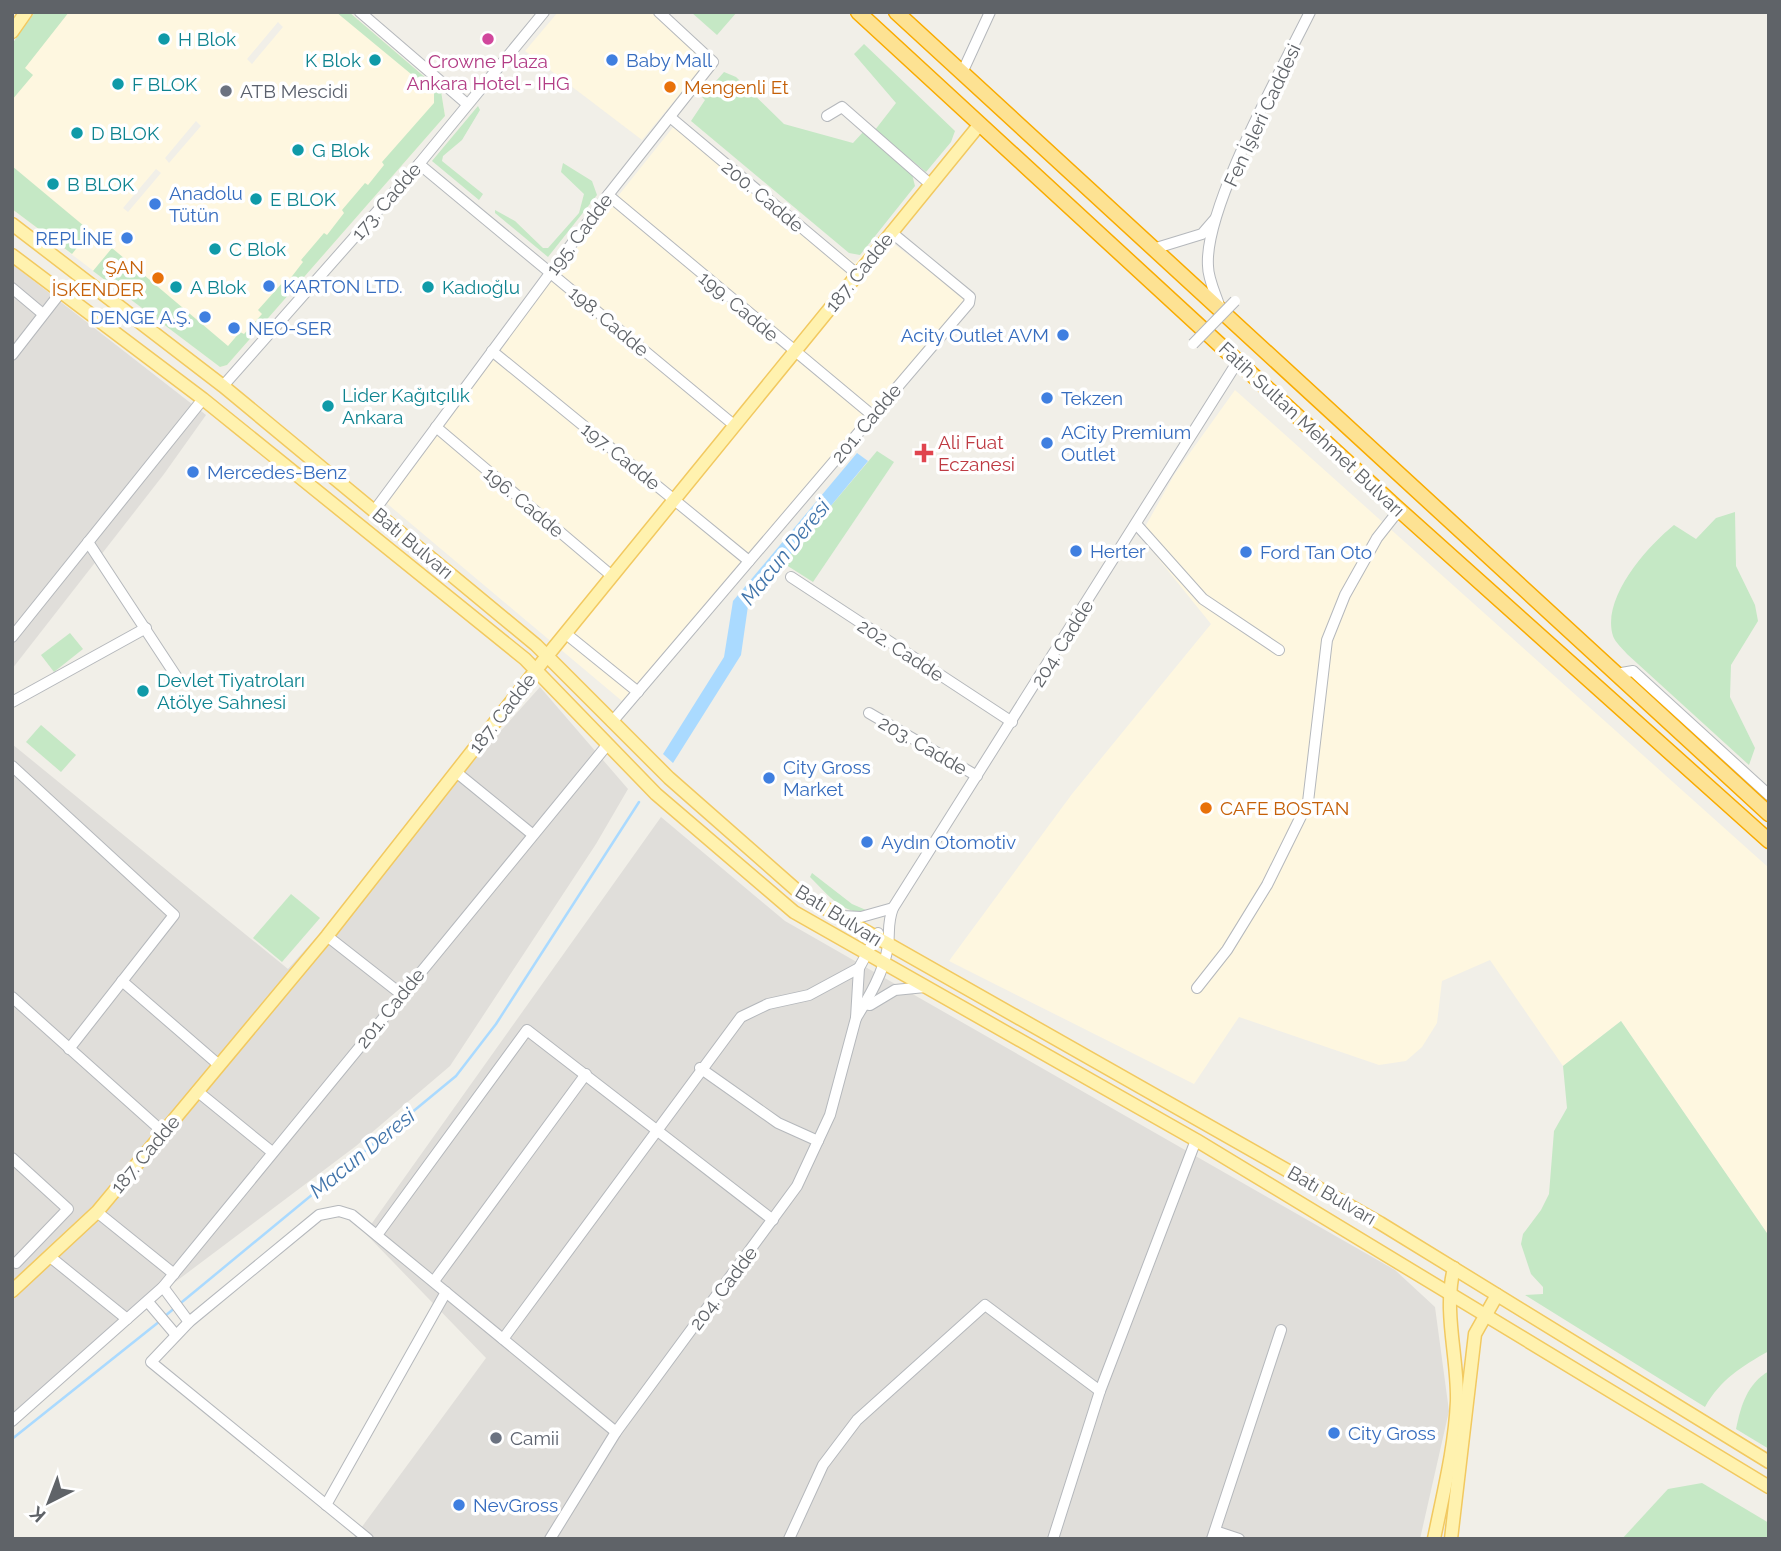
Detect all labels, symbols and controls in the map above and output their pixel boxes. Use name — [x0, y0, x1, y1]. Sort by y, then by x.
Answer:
place label: H Blok — [178, 28, 236, 50]
marker: H Blok — [156, 31, 172, 47]
marker: Crowne Plaza Ankara Hotel - IHG — [480, 31, 496, 47]
street label: Fen İşleri Caddesi — [1219, 40, 1305, 190]
place label: K Blok — [305, 49, 361, 71]
place label: Baby Mall — [626, 49, 713, 71]
place label: Crowne Plaza Ankara Hotel - IHG — [406, 50, 570, 94]
marker: K Blok — [367, 52, 383, 68]
marker: Baby Mall — [604, 52, 620, 68]
place label: F BLOK — [132, 73, 198, 95]
marker: F BLOK — [110, 76, 126, 92]
place label: Mengenli Et — [684, 76, 789, 98]
marker: Mengenli Et — [662, 79, 678, 95]
place label: ATB Mescidi — [240, 80, 348, 102]
marker: ATB Mescidi — [218, 83, 234, 99]
place label: D BLOK — [91, 122, 160, 144]
marker: D BLOK — [69, 125, 85, 141]
place label: G Blok — [312, 139, 370, 161]
marker: G Blok — [290, 142, 306, 158]
street label: 200. Cadde — [718, 156, 808, 236]
street label: 173. Cadde — [347, 158, 425, 244]
place label: B BLOK — [67, 173, 135, 195]
marker: B BLOK — [45, 176, 61, 192]
place label: Anadolu Tütün — [169, 182, 243, 226]
place label: E BLOK — [270, 188, 337, 210]
street label: 195. Cadde — [541, 189, 617, 279]
marker: E BLOK — [248, 191, 264, 207]
marker: Anadolu Tütün — [147, 196, 163, 212]
place label: REPLİNE — [35, 227, 113, 249]
street label: 187. Cadde — [821, 228, 897, 316]
marker: REPLİNE — [119, 230, 135, 246]
place label: C Blok — [229, 238, 286, 260]
marker: C Blok — [207, 241, 223, 257]
place label: ŞAN İSKENDER — [52, 256, 144, 300]
street label: 199. Cadde — [695, 266, 783, 346]
marker: ŞAN İSKENDER — [150, 270, 166, 286]
place label: KARTON LTD. — [283, 275, 403, 297]
place label: A Blok — [190, 276, 246, 298]
place label: Kadıoğlu — [442, 276, 520, 298]
marker: KARTON LTD. — [261, 278, 277, 294]
marker: A Blok — [168, 279, 184, 295]
marker: Kadıoğlu — [420, 279, 436, 295]
street label: 198. Cadde — [565, 281, 653, 361]
place label: DENGE A.Ş. — [90, 306, 191, 328]
marker: DENGE A.Ş. — [197, 309, 213, 325]
place label: NEO-SER — [248, 317, 332, 339]
marker: NEO-SER — [226, 320, 242, 336]
place label: Acity Outlet AVM — [901, 324, 1049, 346]
marker: Acity Outlet AVM — [1055, 327, 1071, 343]
street label: Fatih Sultan Mehmet Bulvarı — [1215, 337, 1409, 521]
street label: 201. Cadde — [827, 379, 905, 467]
place label: Lider Kağıtçılık Ankara — [342, 384, 470, 428]
place label: Tekzen — [1061, 387, 1123, 409]
marker: Tekzen — [1039, 390, 1055, 406]
marker: Lider Kağıtçılık Ankara — [320, 398, 336, 414]
street label: 197. Cadde — [577, 418, 665, 494]
place label: ACity Premium Outlet — [1061, 421, 1191, 465]
place label: Ali Fuat Eczanesi — [938, 431, 1015, 475]
marker: ACity Premium Outlet — [1039, 435, 1055, 451]
marker: Ali Fuat Eczanesi — [916, 445, 932, 461]
place label: Mercedes-Benz — [207, 461, 347, 483]
street label: 196. Cadde — [480, 462, 568, 542]
marker: Mercedes-Benz — [185, 464, 201, 480]
water label: Macun Deresi — [735, 494, 835, 610]
street label: Batı Bulvarı — [368, 503, 458, 583]
place label: Herter — [1090, 540, 1146, 562]
place label: Ford Tan Oto — [1260, 541, 1372, 563]
marker: Herter — [1068, 543, 1084, 559]
marker: Ford Tan Oto — [1238, 544, 1254, 560]
street label: 204. Cadde — [1027, 595, 1097, 691]
street label: 202. Cadde — [854, 614, 948, 686]
place label: Devlet Tiyatroları Atölye Sahnesi — [157, 669, 305, 713]
street label: 187. Cadde — [464, 669, 540, 757]
marker: Devlet Tiyatroları Atölye Sahnesi — [135, 683, 151, 699]
street label: 203. Cadde — [875, 711, 971, 779]
place label: City Gross Market — [783, 756, 871, 800]
marker: City Gross Market — [761, 770, 777, 786]
place label: CAFE BOSTAN — [1220, 797, 1350, 819]
marker: CAFE BOSTAN — [1198, 800, 1214, 816]
place label: Aydın Otomotiv — [881, 831, 1016, 853]
marker: Aydın Otomotiv — [859, 834, 875, 850]
street label: Batı Bulvarı — [792, 880, 886, 950]
street label: 201. Cadde — [351, 964, 429, 1052]
water label: Macun Deresi — [304, 1103, 420, 1203]
street label: 187. Cadde — [106, 1111, 184, 1197]
street label: Batı Bulvarı — [1284, 1161, 1380, 1229]
street label: 204. Cadde — [685, 1242, 761, 1334]
place label: City Gross — [1348, 1422, 1436, 1444]
marker: City Gross — [1326, 1425, 1342, 1441]
place label: Camii — [510, 1427, 559, 1449]
marker: Camii — [488, 1430, 504, 1446]
north arrow — [14, 1467, 84, 1537]
place label: NevGross — [473, 1494, 558, 1516]
marker: NevGross — [451, 1497, 467, 1513]
text: K — [25, 1502, 50, 1527]

